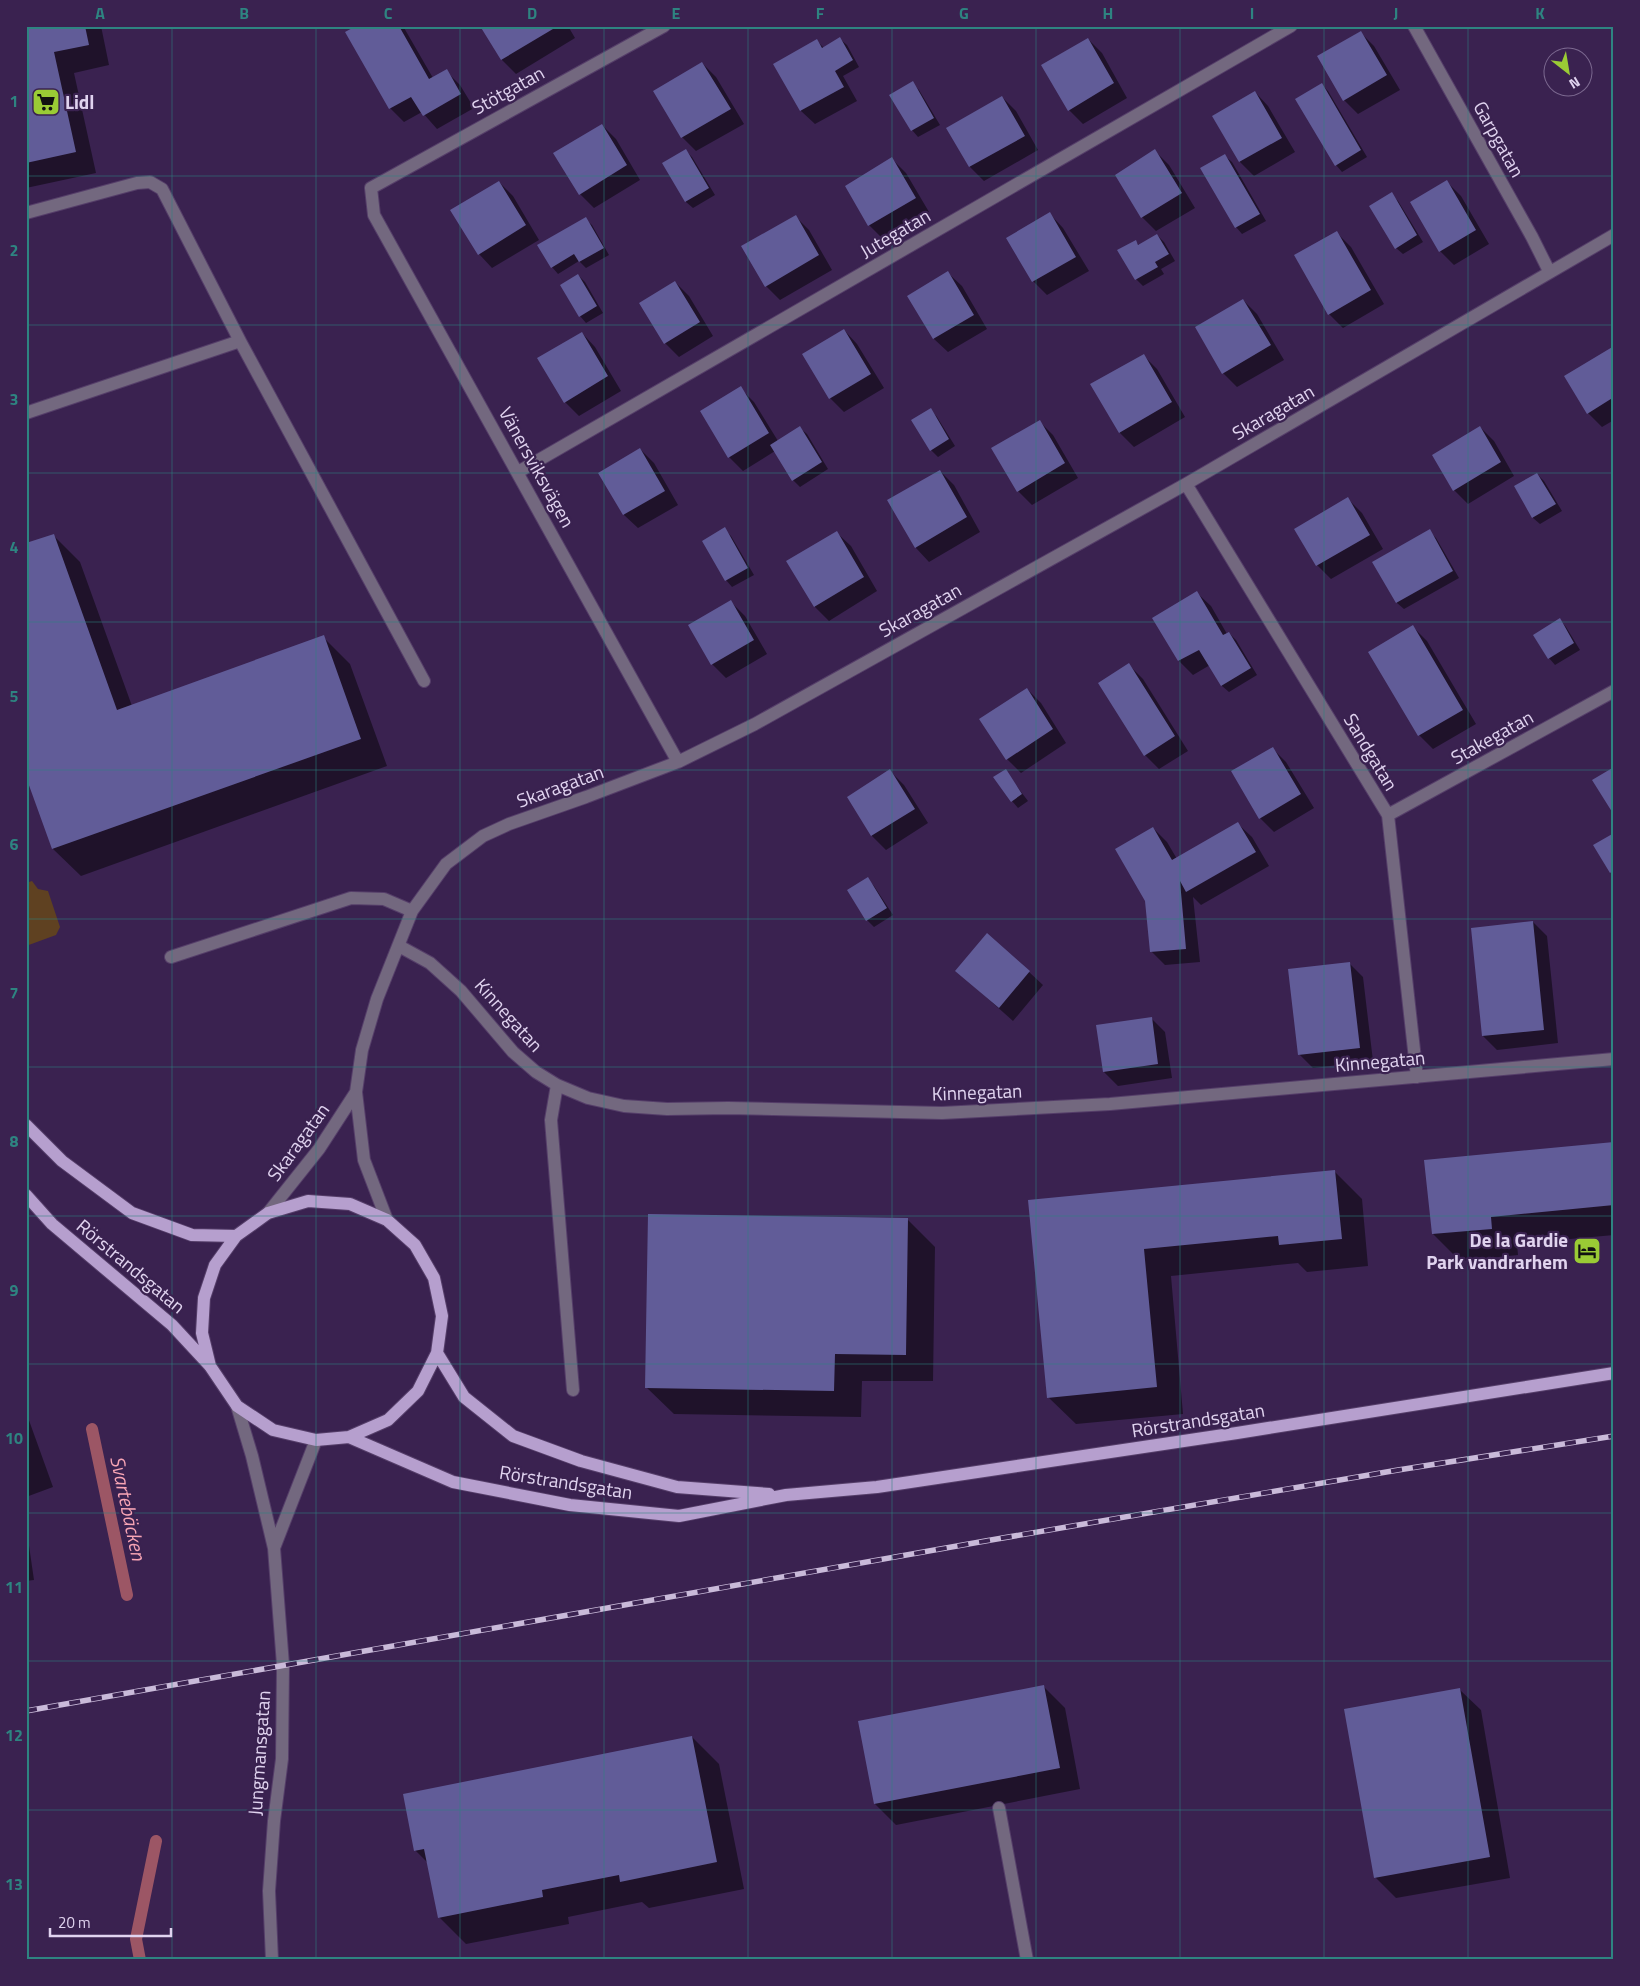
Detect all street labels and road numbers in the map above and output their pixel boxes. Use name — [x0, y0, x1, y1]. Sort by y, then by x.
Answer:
street label: Stötgatan — [466, 58, 549, 121]
street label: Garpgatan — [1467, 95, 1532, 182]
street label: Jutegatan — [854, 201, 936, 265]
street label: Skaragatan — [1226, 376, 1319, 447]
street label: Vänersviksvägen — [492, 401, 583, 533]
street label: Skaragatan — [873, 575, 966, 644]
street label: Stakegatan — [1445, 702, 1538, 771]
street label: Sandgatan — [1337, 708, 1406, 796]
street label: Skaragatan — [512, 756, 607, 815]
street label: Kinnegatan — [468, 971, 550, 1058]
street label: Kinnegatan — [1334, 1042, 1426, 1079]
street label: Kinnegatan — [931, 1075, 1023, 1108]
street label: Skaragatan — [259, 1097, 336, 1187]
street label: Rörstrandsgatan — [71, 1211, 192, 1320]
street label: Rörstrandsgatan — [1129, 1395, 1267, 1444]
street label: Rörstrandsgatan — [497, 1457, 635, 1506]
street label: Jungmansgatan — [240, 1689, 277, 1817]

